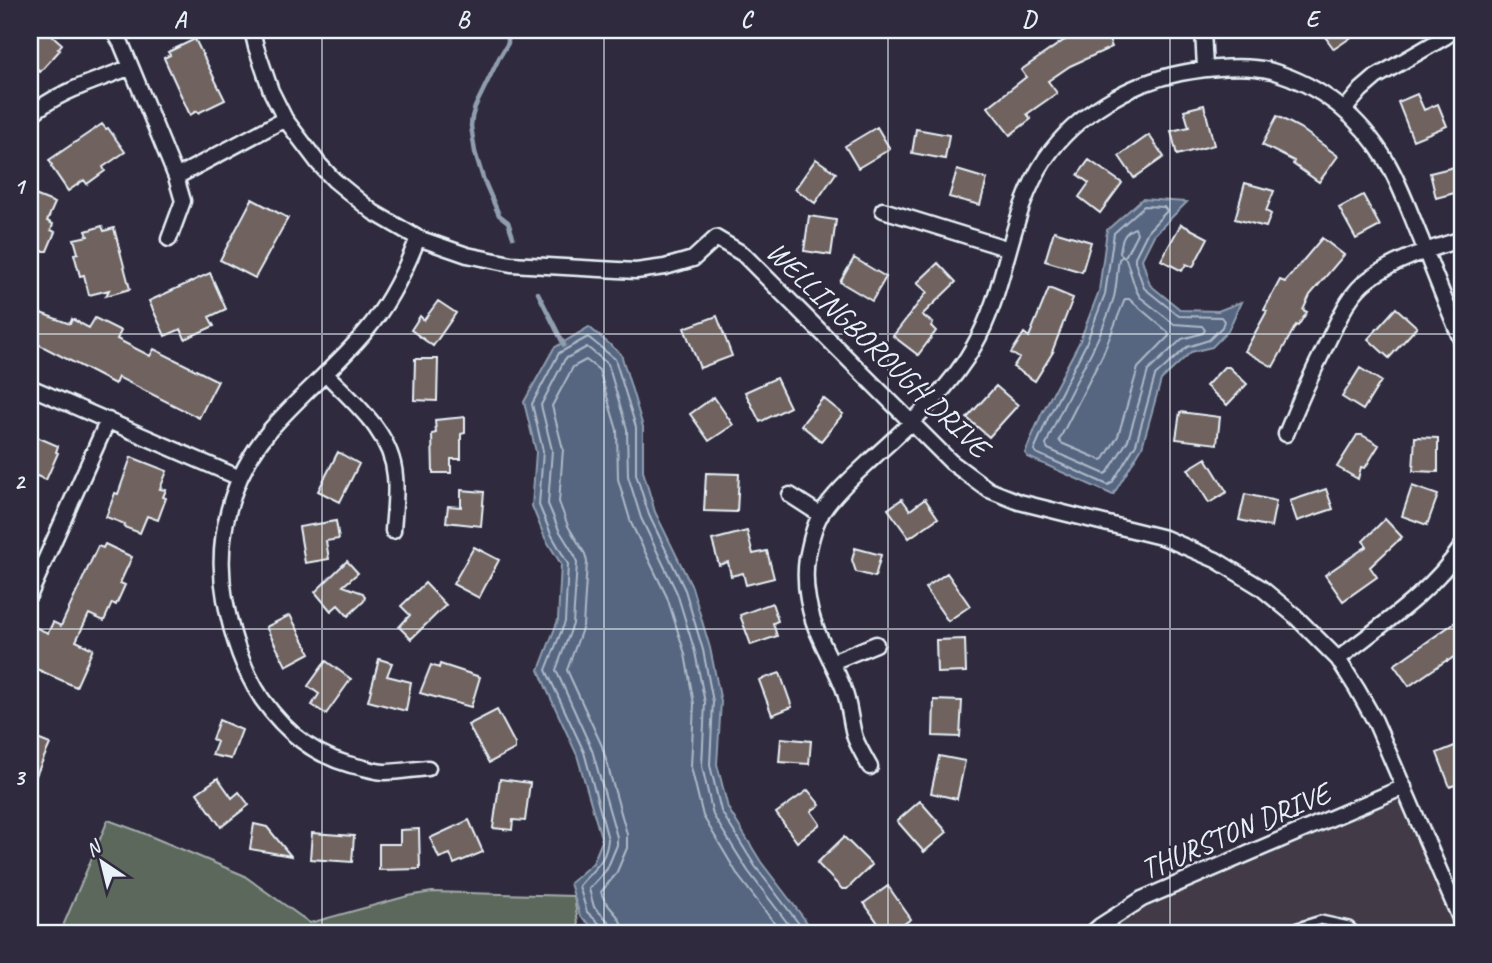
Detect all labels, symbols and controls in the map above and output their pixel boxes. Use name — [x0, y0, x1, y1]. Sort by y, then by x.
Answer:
text: A — [174, 5, 188, 34]
text: B — [457, 5, 471, 34]
text: C — [741, 5, 755, 34]
text: D — [1022, 5, 1038, 34]
text: E — [1306, 5, 1322, 34]
text: 1 — [14, 172, 27, 201]
street label: WELLINGBOROUGH DRIVE — [758, 233, 1001, 468]
text: 2 — [14, 467, 27, 496]
text: 3 — [14, 763, 27, 792]
street label: THURSTON DRIVE — [1135, 772, 1339, 888]
north arrow — [66, 827, 136, 897]
text: N — [81, 834, 107, 862]

